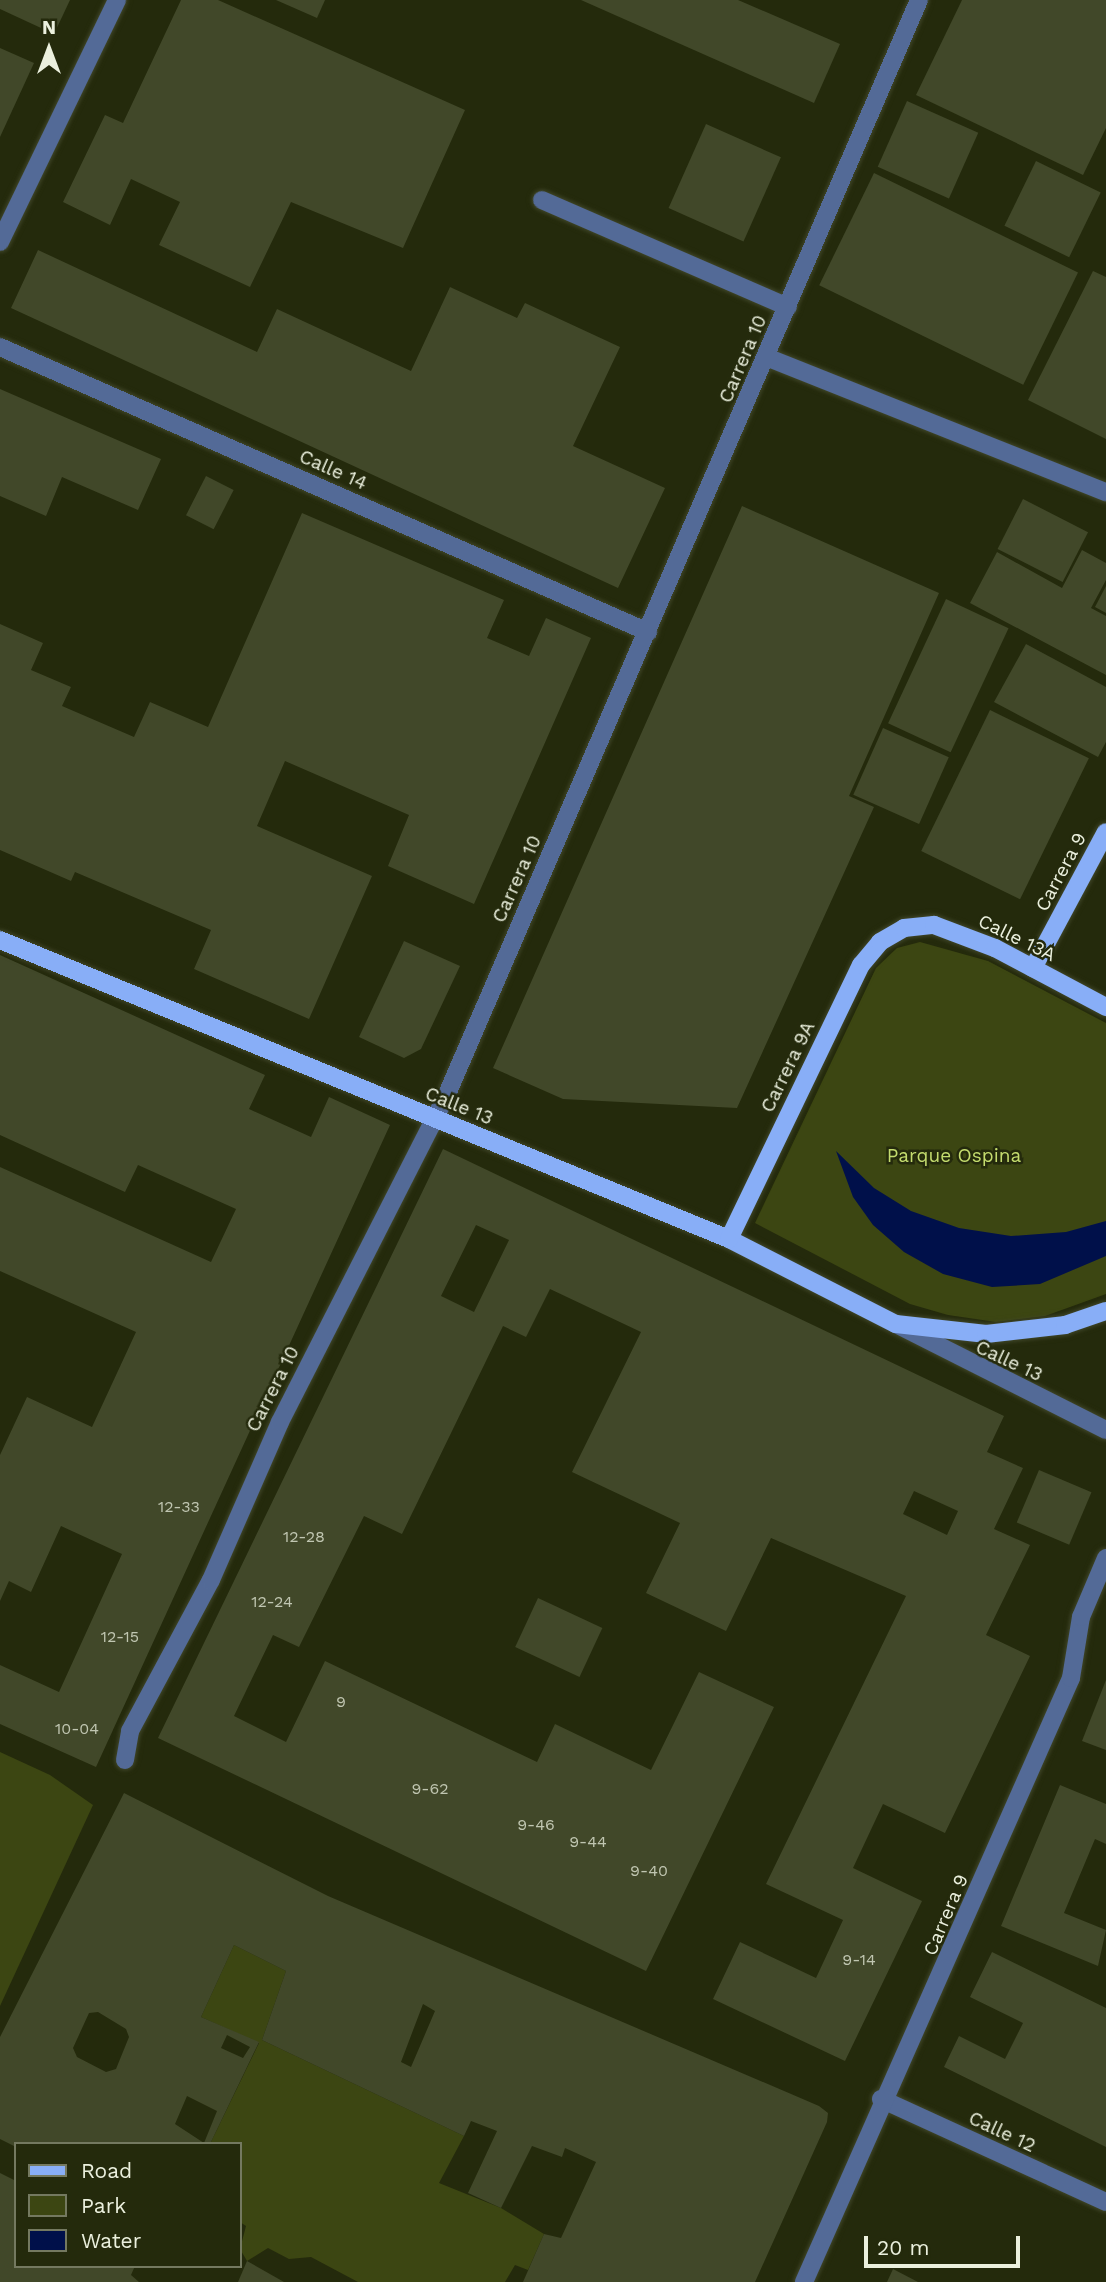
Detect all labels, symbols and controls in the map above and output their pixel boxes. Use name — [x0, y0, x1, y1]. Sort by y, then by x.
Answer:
north arrow — [14, 14, 84, 84]
text: N — [42, 16, 56, 39]
street label: Carrera 10 — [714, 311, 772, 407]
street label: Calle 14 — [296, 445, 370, 495]
street label: Carrera 9 — [1031, 829, 1091, 915]
street label: Carrera 10 — [487, 831, 547, 927]
street label: Calle 13A — [974, 909, 1060, 967]
street label: Carrera 9A — [756, 1018, 820, 1116]
street label: Calle 13 — [422, 1082, 496, 1130]
park label: Parque Ospina — [887, 1145, 1021, 1167]
street label: Calle 13 — [972, 1336, 1046, 1386]
street label: Carrera 10 — [242, 1342, 304, 1436]
house number: 12-33 — [158, 1497, 200, 1517]
house number: 12-28 — [283, 1527, 325, 1547]
house number: 12-24 — [251, 1592, 293, 1612]
house number: 12-15 — [101, 1627, 139, 1647]
house number: 9 — [336, 1692, 346, 1712]
house number: 10-04 — [55, 1719, 99, 1739]
house number: 9-62 — [411, 1779, 449, 1799]
house number: 9-46 — [517, 1815, 555, 1835]
house number: 9-44 — [569, 1832, 607, 1852]
house number: 9-40 — [630, 1861, 668, 1881]
street label: Carrera 9 — [919, 1871, 973, 1959]
house number: 9-14 — [842, 1950, 876, 1970]
street label: Calle 12 — [965, 2107, 1039, 2157]
legend — [14, 2142, 242, 2268]
text: Road — [81, 2158, 132, 2183]
text: Park — [81, 2193, 126, 2218]
scale bar — [868, 2222, 1024, 2266]
text: Water — [81, 2228, 141, 2253]
text: 20 m — [877, 2235, 929, 2260]

